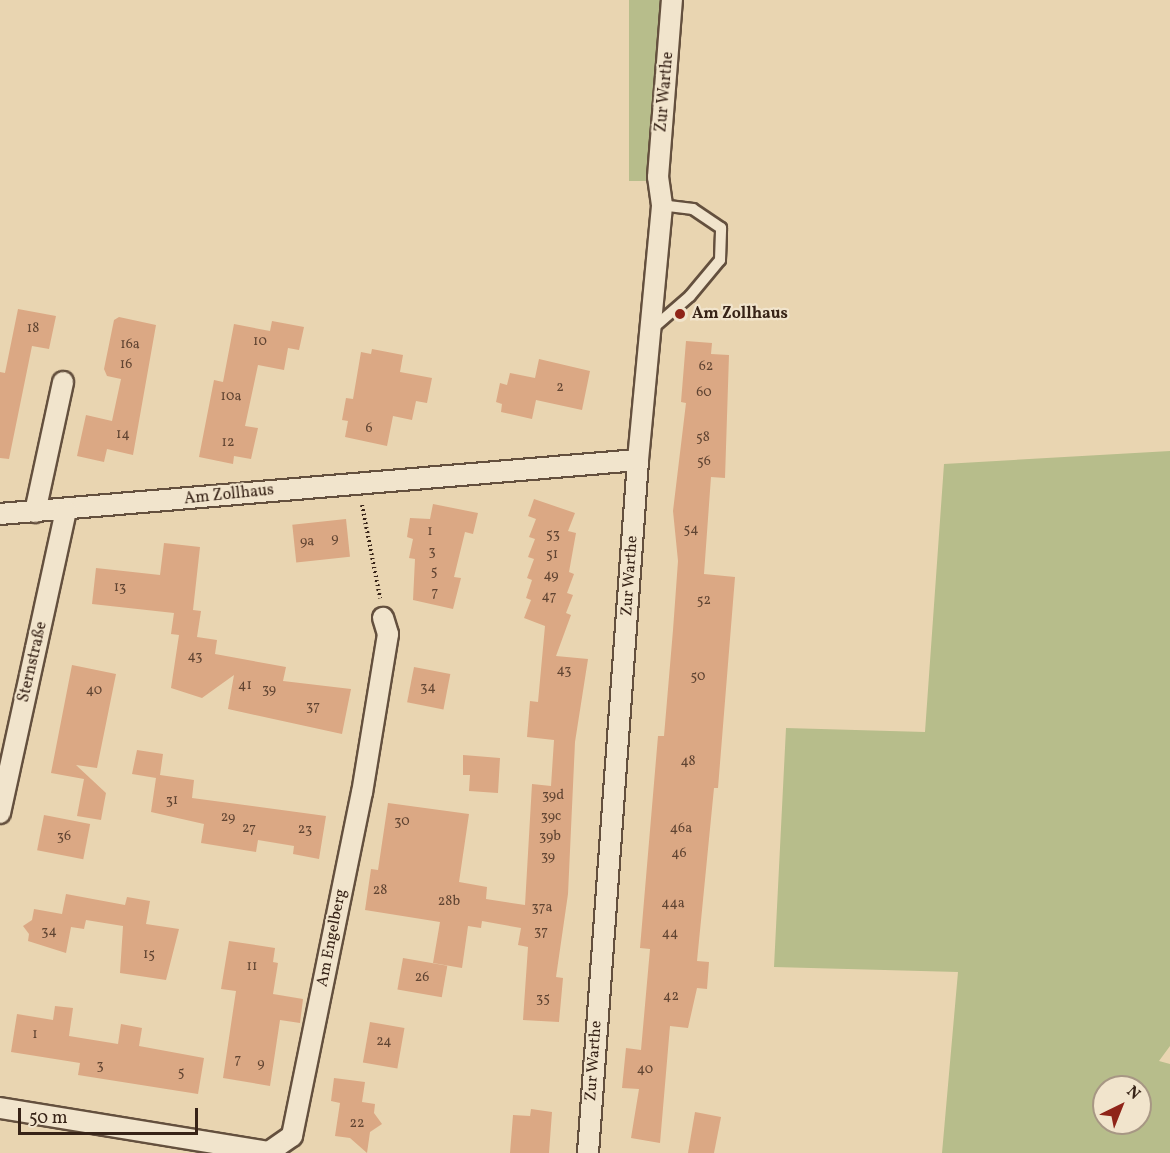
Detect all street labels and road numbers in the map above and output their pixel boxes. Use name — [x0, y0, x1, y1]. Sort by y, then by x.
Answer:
street label: Zur Warthe — [652, 51, 678, 133]
street label: Am Zollhaus — [183, 481, 275, 509]
street label: Zur Warthe — [618, 535, 642, 617]
street label: Sternstraße — [14, 620, 52, 704]
street label: Am Engelberg — [313, 887, 351, 989]
street label: Zur Warthe — [582, 1020, 606, 1102]

